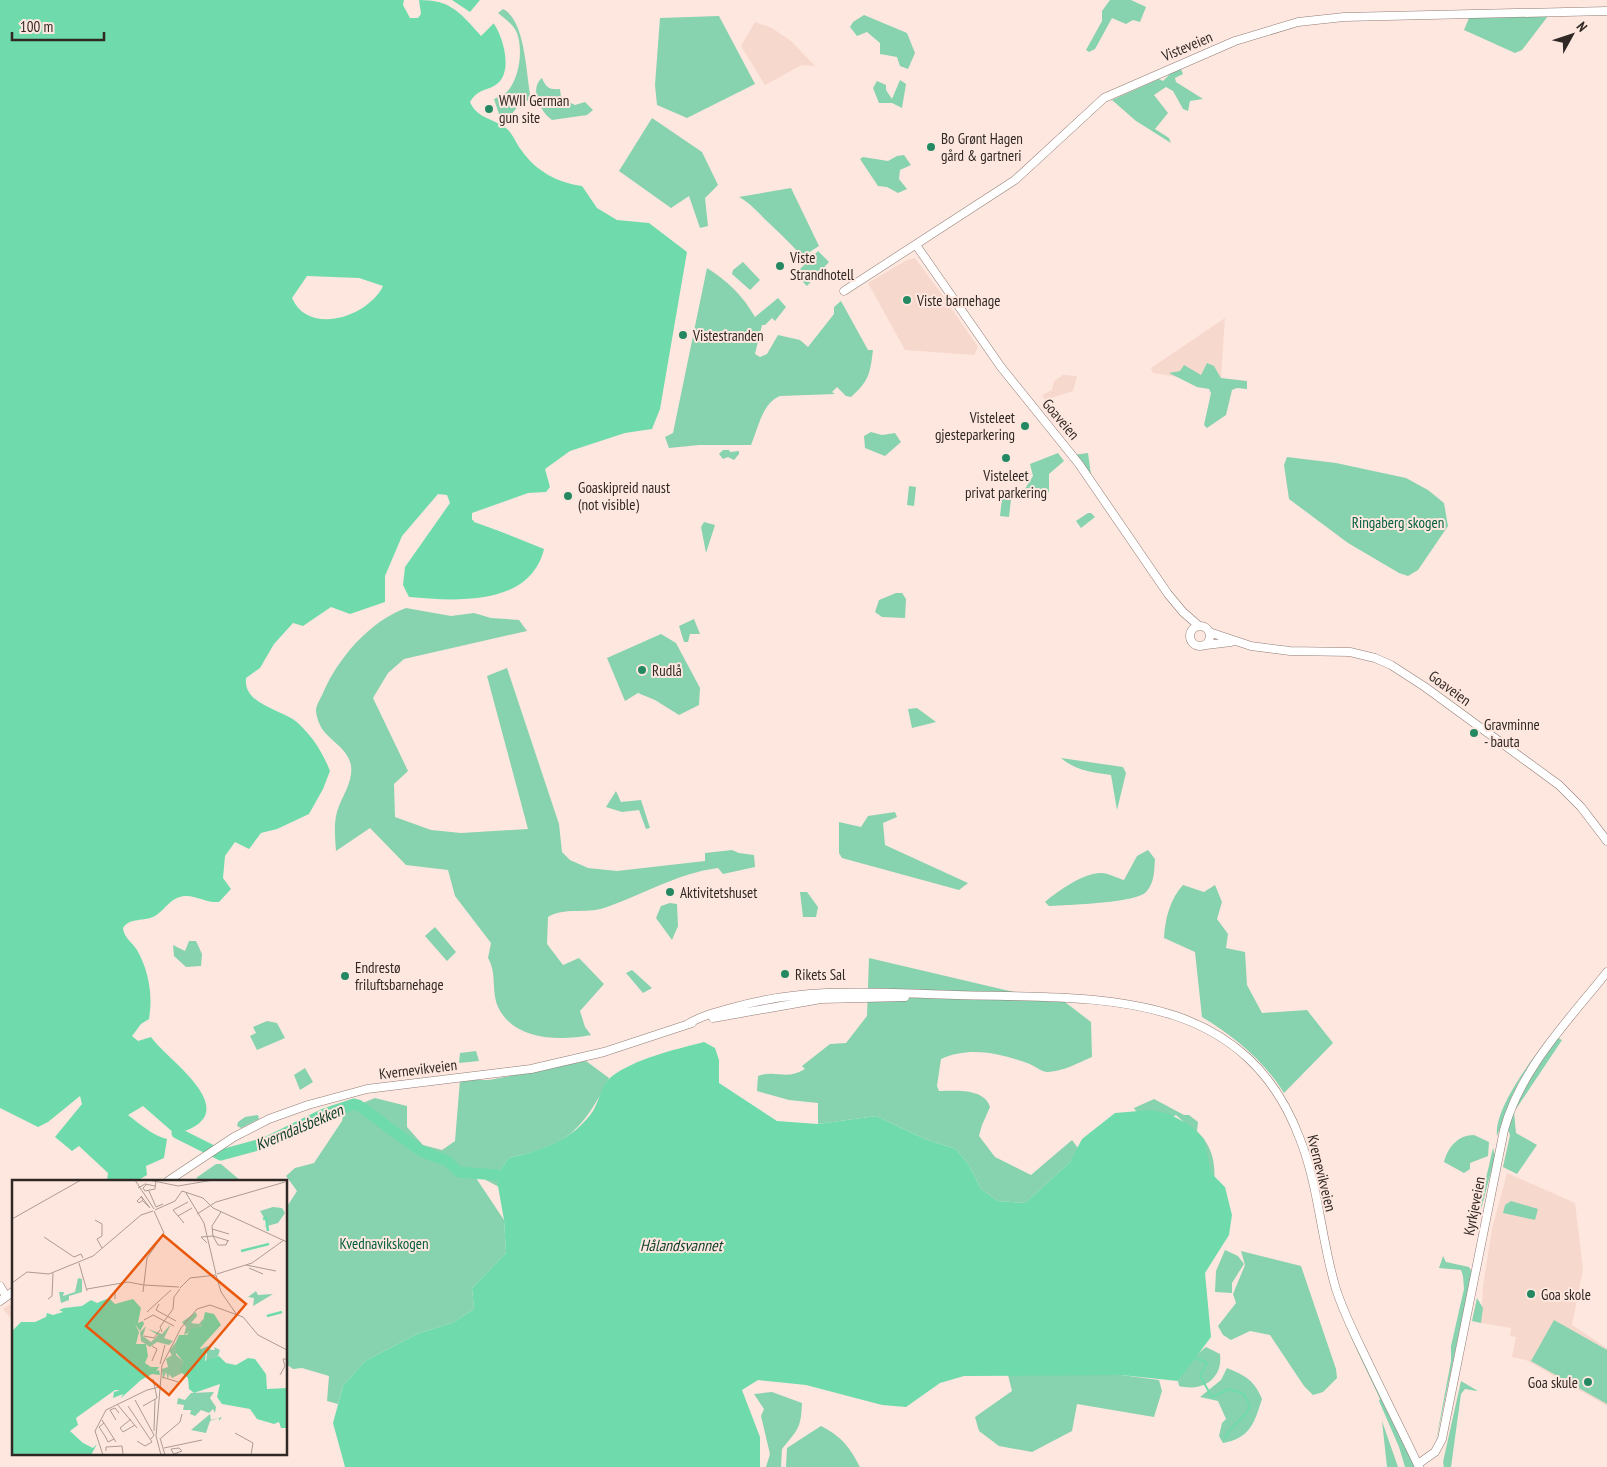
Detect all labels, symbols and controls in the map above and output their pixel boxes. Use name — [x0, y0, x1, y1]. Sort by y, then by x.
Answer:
scale bar — [12, 10, 105, 42]
north arrow — [1547, 10, 1597, 60]
text: 100 m — [20, 17, 53, 36]
text: N — [1573, 18, 1591, 35]
street label: Visteveien — [1158, 27, 1215, 66]
place label: WWII German gun site — [499, 91, 569, 127]
marker: WWII German gun site — [483, 103, 495, 115]
place label: Bo Grønt Hagen gård & gartneri — [941, 129, 1023, 165]
marker: Bo Grønt Hagen gård & gartneri — [925, 141, 937, 153]
place label: Viste Strandhotell — [789, 248, 855, 284]
marker: Viste Strandhotell — [774, 260, 786, 272]
place label: Viste barnehage — [916, 291, 1000, 310]
marker: Viste barnehage — [901, 294, 913, 306]
place label: Vistestranden — [692, 326, 764, 345]
marker: Vistestranden — [677, 329, 689, 341]
street label: Goaveien — [1038, 395, 1084, 443]
place label: Visteleet gjesteparkering — [935, 408, 1015, 444]
marker: Visteleet gjesteparkering — [1019, 420, 1031, 432]
marker: Visteleet privat parkering — [1000, 452, 1012, 464]
place label: Visteleet privat parkering — [965, 466, 1047, 502]
place label: Goaskipreid naust (not visible) — [578, 478, 670, 514]
marker: Goaskipreid naust (not visible) — [562, 490, 574, 502]
park label: Ringaberg skogen — [1352, 513, 1444, 532]
place label: Rudlå — [652, 661, 682, 680]
marker: Rudlå — [636, 664, 648, 676]
street label: Goaveien — [1425, 666, 1475, 710]
place label: Gravminne - bauta — [1484, 715, 1540, 751]
marker: Gravminne - bauta — [1468, 727, 1480, 739]
place label: Aktivitetshuset — [680, 883, 757, 902]
marker: Aktivitetshuset — [664, 886, 676, 898]
place label: Endrestø friluftsbarnehage — [355, 958, 444, 994]
place label: Rikets Sal — [795, 965, 846, 984]
marker: Rikets Sal — [779, 968, 791, 980]
marker: Endrestø friluftsbarnehage — [339, 970, 351, 982]
street label: Kvernevikveien — [378, 1055, 458, 1083]
water label: Kverndalsbekken — [252, 1099, 347, 1154]
street label: Kvernevikveien — [1303, 1133, 1341, 1213]
street label: Kyrkjeveien — [1459, 1175, 1489, 1237]
inset map — [12, 1180, 288, 1454]
park label: Kvednavikskogen — [339, 1234, 429, 1253]
water label: Hålandsvannet — [640, 1235, 724, 1255]
place label: Goa skole — [1541, 1285, 1591, 1304]
marker: Goa skole — [1525, 1288, 1537, 1300]
place label: Goa skule — [1528, 1373, 1578, 1392]
marker: Goa skule — [1582, 1376, 1594, 1388]

